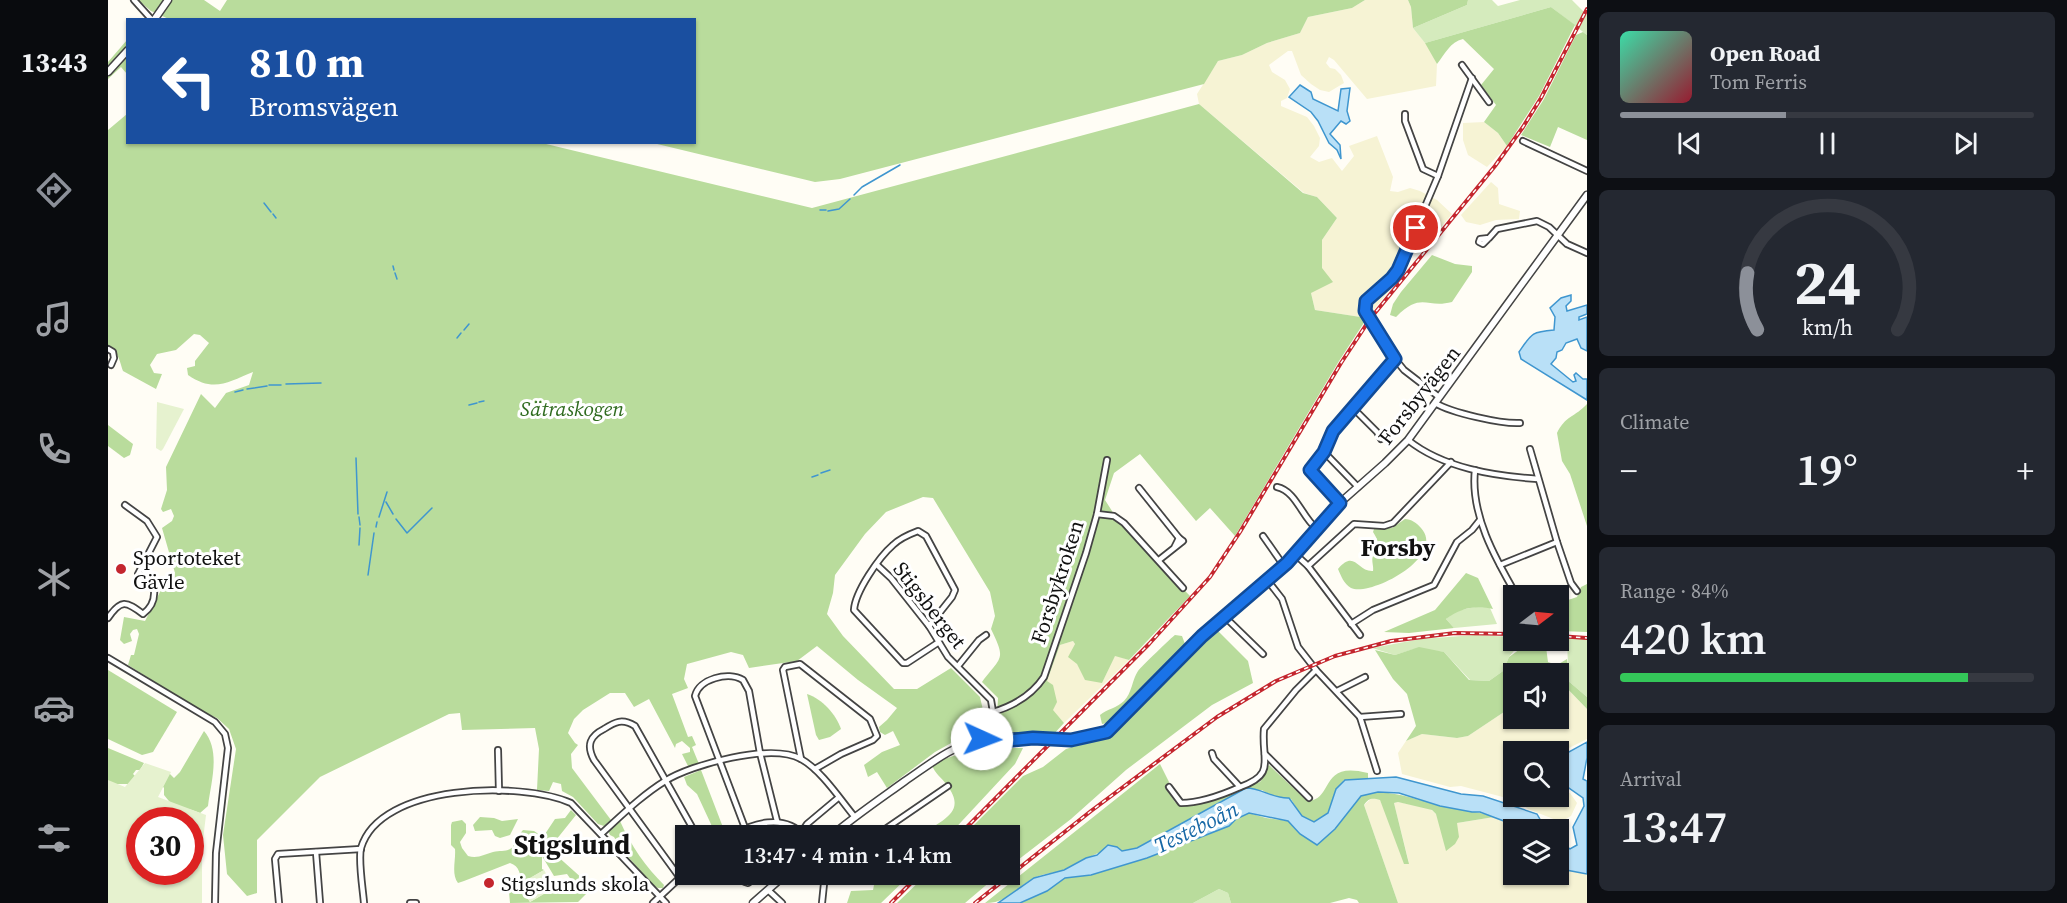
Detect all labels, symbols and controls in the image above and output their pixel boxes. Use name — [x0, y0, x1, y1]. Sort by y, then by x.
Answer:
text: 810 m — [249, 33, 364, 91]
text: Open Road — [1710, 38, 1820, 68]
icon: left — [150, 42, 228, 120]
text: 13:43 — [21, 44, 87, 81]
text: Tom Ferris — [1710, 68, 1807, 96]
text: Bromsvägen — [249, 88, 399, 125]
icon: previous — [1673, 127, 1706, 160]
icon: pause — [1811, 127, 1844, 160]
icon: next — [1949, 127, 1982, 160]
icon: directions — [33, 169, 75, 211]
pin — [1390, 202, 1441, 253]
icon: arrive — [1399, 211, 1432, 244]
text: 24 — [1793, 239, 1861, 325]
icon: music — [33, 298, 75, 340]
text: km/h — [1801, 314, 1853, 343]
street label: Forsbyvägen — [1371, 339, 1467, 450]
park label: Sätraskogen — [520, 394, 624, 423]
text: Climate — [1620, 408, 1689, 436]
icon: phone — [33, 428, 75, 470]
text: 19° — [1796, 438, 1858, 500]
text: − — [1620, 448, 1638, 493]
text: + — [2017, 448, 2034, 493]
street label: Forsbykroken — [1023, 516, 1091, 648]
district label: Forsby — [1361, 531, 1436, 564]
place label: Sportoteket Gävle — [133, 543, 241, 596]
street label: Stigsberget — [887, 555, 973, 655]
icon: climate — [33, 558, 75, 600]
marker: Sportoteket Gävle — [114, 562, 128, 576]
text: Range · 84% — [1620, 577, 1729, 605]
north arrow — [1503, 585, 1569, 651]
map controls — [1503, 585, 1569, 885]
text: 420 km — [1620, 607, 1767, 669]
button: sound — [1503, 663, 1569, 729]
icon: car — [33, 687, 75, 729]
position arrow — [950, 707, 1014, 771]
button: search — [1503, 741, 1569, 807]
text: Arrival — [1620, 765, 1682, 793]
water label: Testeboån — [1149, 793, 1244, 860]
text: 13:47 — [1620, 795, 1727, 857]
speed limit sign: 30 — [126, 807, 204, 885]
icon: filters — [33, 817, 75, 859]
button: layers — [1503, 819, 1569, 885]
district label: Stigslund — [514, 826, 630, 863]
text: 13:47 · 4 min · 1.4 km — [743, 840, 952, 870]
place label: Stigslunds skola — [501, 869, 650, 898]
marker: Stigslunds skola — [482, 876, 496, 890]

